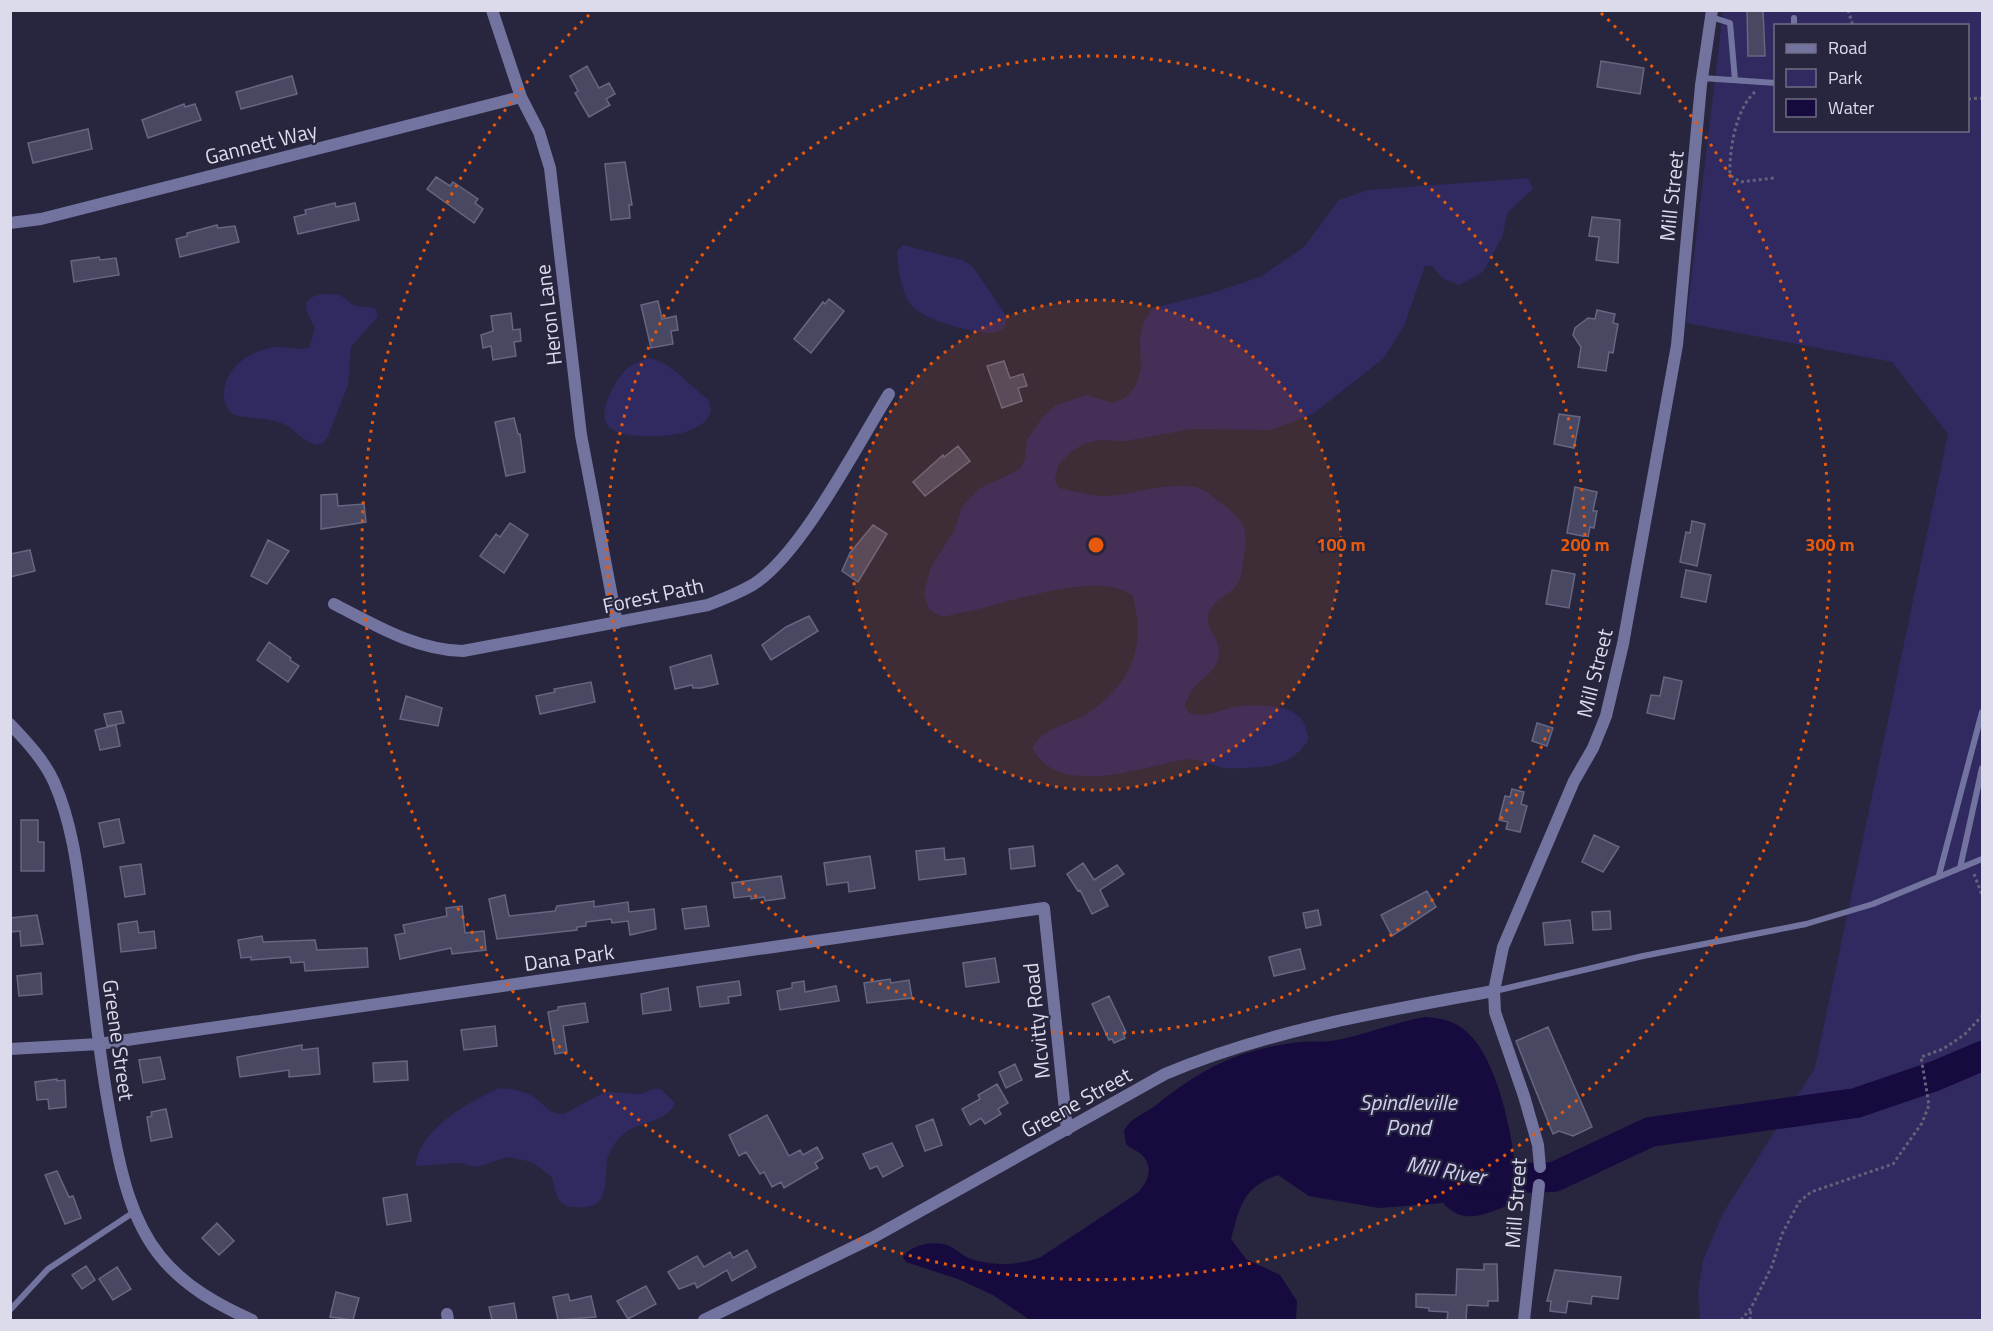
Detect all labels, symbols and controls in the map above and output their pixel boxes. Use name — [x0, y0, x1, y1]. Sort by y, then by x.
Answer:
legend — [1774, 24, 1969, 132]
text: Road — [1828, 34, 1867, 61]
text: Park — [1828, 64, 1863, 91]
text: Water — [1828, 94, 1874, 121]
street label: Gannett Way — [201, 114, 321, 172]
street label: Mill Street — [1650, 149, 1692, 243]
street label: Heron Lane — [526, 263, 570, 367]
text: 100 m — [1316, 531, 1366, 558]
text: 200 m — [1560, 531, 1610, 558]
text: 300 m — [1805, 531, 1855, 558]
centre of rings — [1086, 535, 1106, 555]
street label: Forest Path — [599, 569, 707, 621]
street label: Mill Street — [1568, 625, 1621, 721]
street label: Dana Park — [522, 935, 616, 979]
street label: Mcvitty Road — [1014, 961, 1058, 1081]
street label: Greene Street — [95, 977, 143, 1103]
street label: Greene Street — [1015, 1058, 1138, 1146]
water label: Spindleville Pond — [1359, 1085, 1458, 1144]
water label: Mill River — [1404, 1146, 1491, 1194]
street label: Mill Street — [1496, 1156, 1534, 1249]

